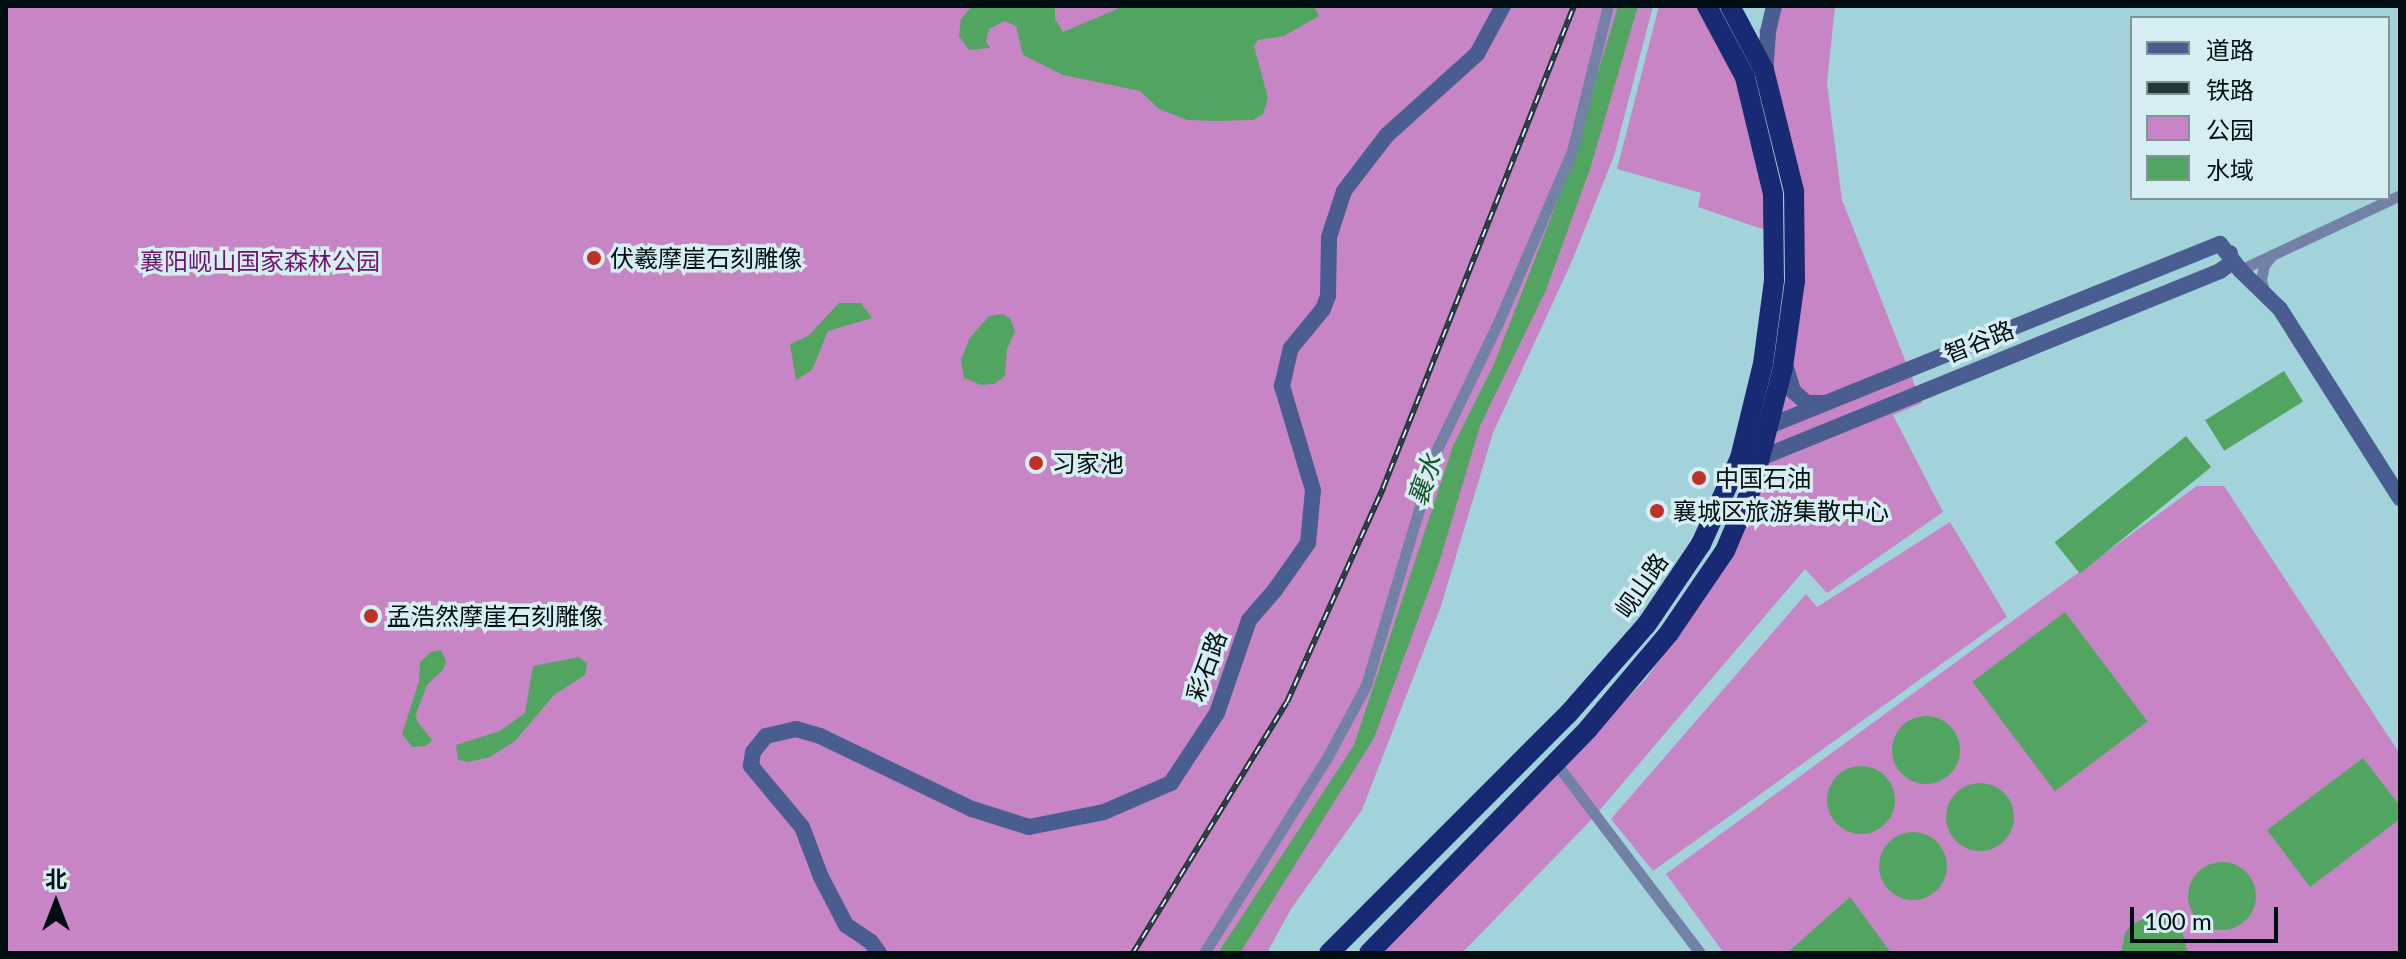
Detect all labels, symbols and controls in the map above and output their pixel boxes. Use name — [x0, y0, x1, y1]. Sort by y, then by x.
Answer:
legend — [2130, 16, 2390, 200]
text: 道路 — [2206, 35, 2254, 64]
text: 铁路 — [2206, 75, 2254, 104]
text: 公园 — [2206, 115, 2254, 144]
text: 水域 — [2206, 155, 2254, 184]
place label: 伏羲摩崖石刻雕像 — [610, 244, 802, 272]
park label: 襄阳岘山国家森林公园 — [140, 247, 380, 275]
marker: 伏羲摩崖石刻雕像 — [585, 249, 603, 267]
street label: 智谷路 — [1940, 314, 2018, 368]
place label: 习家池 — [1052, 449, 1124, 477]
water label: 襄水 — [1402, 450, 1448, 510]
marker: 习家池 — [1027, 454, 1045, 472]
place label: 中国石油 — [1715, 464, 1811, 492]
marker: 中国石油 — [1690, 469, 1708, 487]
place label: 襄城区旅游集散中心 — [1673, 497, 1889, 525]
marker: 襄城区旅游集散中心 — [1648, 502, 1666, 520]
street label: 岘山路 — [1609, 547, 1673, 623]
place label: 孟浩然摩崖石刻雕像 — [387, 602, 603, 630]
marker: 孟浩然摩崖石刻雕像 — [362, 607, 380, 625]
street label: 彩石路 — [1180, 627, 1232, 705]
north arrow — [16, 863, 96, 943]
text: 北 — [45, 865, 67, 892]
scale bar — [2134, 891, 2282, 941]
text: 100 m — [2144, 906, 2212, 935]

